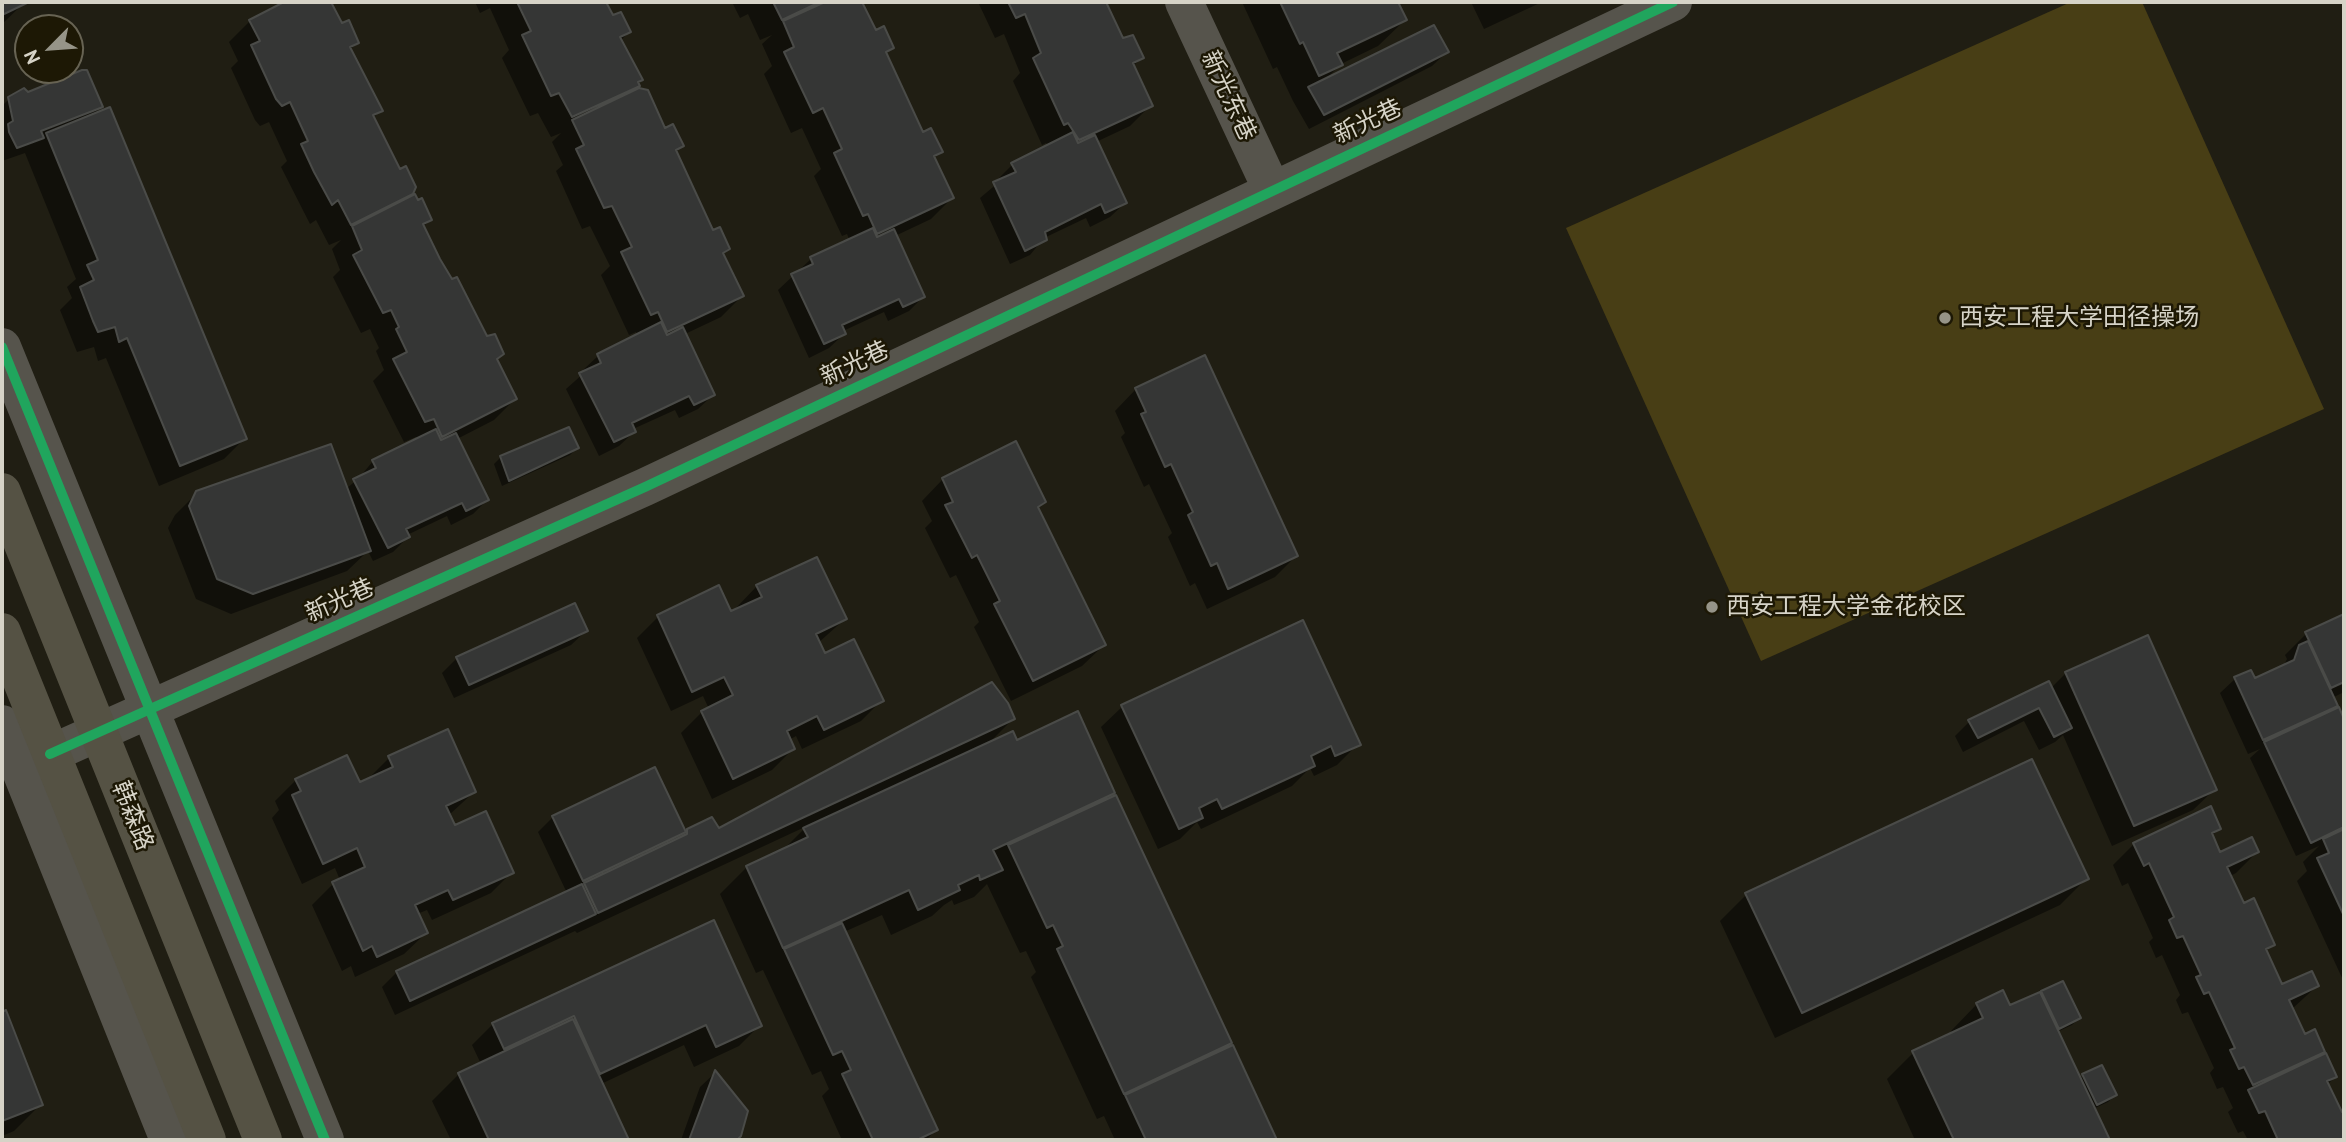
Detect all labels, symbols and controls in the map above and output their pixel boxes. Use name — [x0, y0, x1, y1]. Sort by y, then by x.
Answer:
north arrow — [14, 14, 84, 84]
text: N — [18, 46, 45, 68]
street label: 新光东巷 — [1195, 46, 1261, 146]
street label: 新光巷 — [1329, 94, 1407, 150]
place label: 西安工程大学田径操场 — [1959, 304, 2199, 332]
marker: 西安工程大学田径操场 — [1937, 310, 1953, 326]
street label: 新光巷 — [816, 336, 894, 392]
street label: 新光巷 — [301, 573, 379, 629]
place label: 西安工程大学金花校区 — [1726, 593, 1966, 621]
marker: 西安工程大学金花校区 — [1704, 599, 1720, 615]
street label: 韩森路 — [105, 777, 159, 855]

